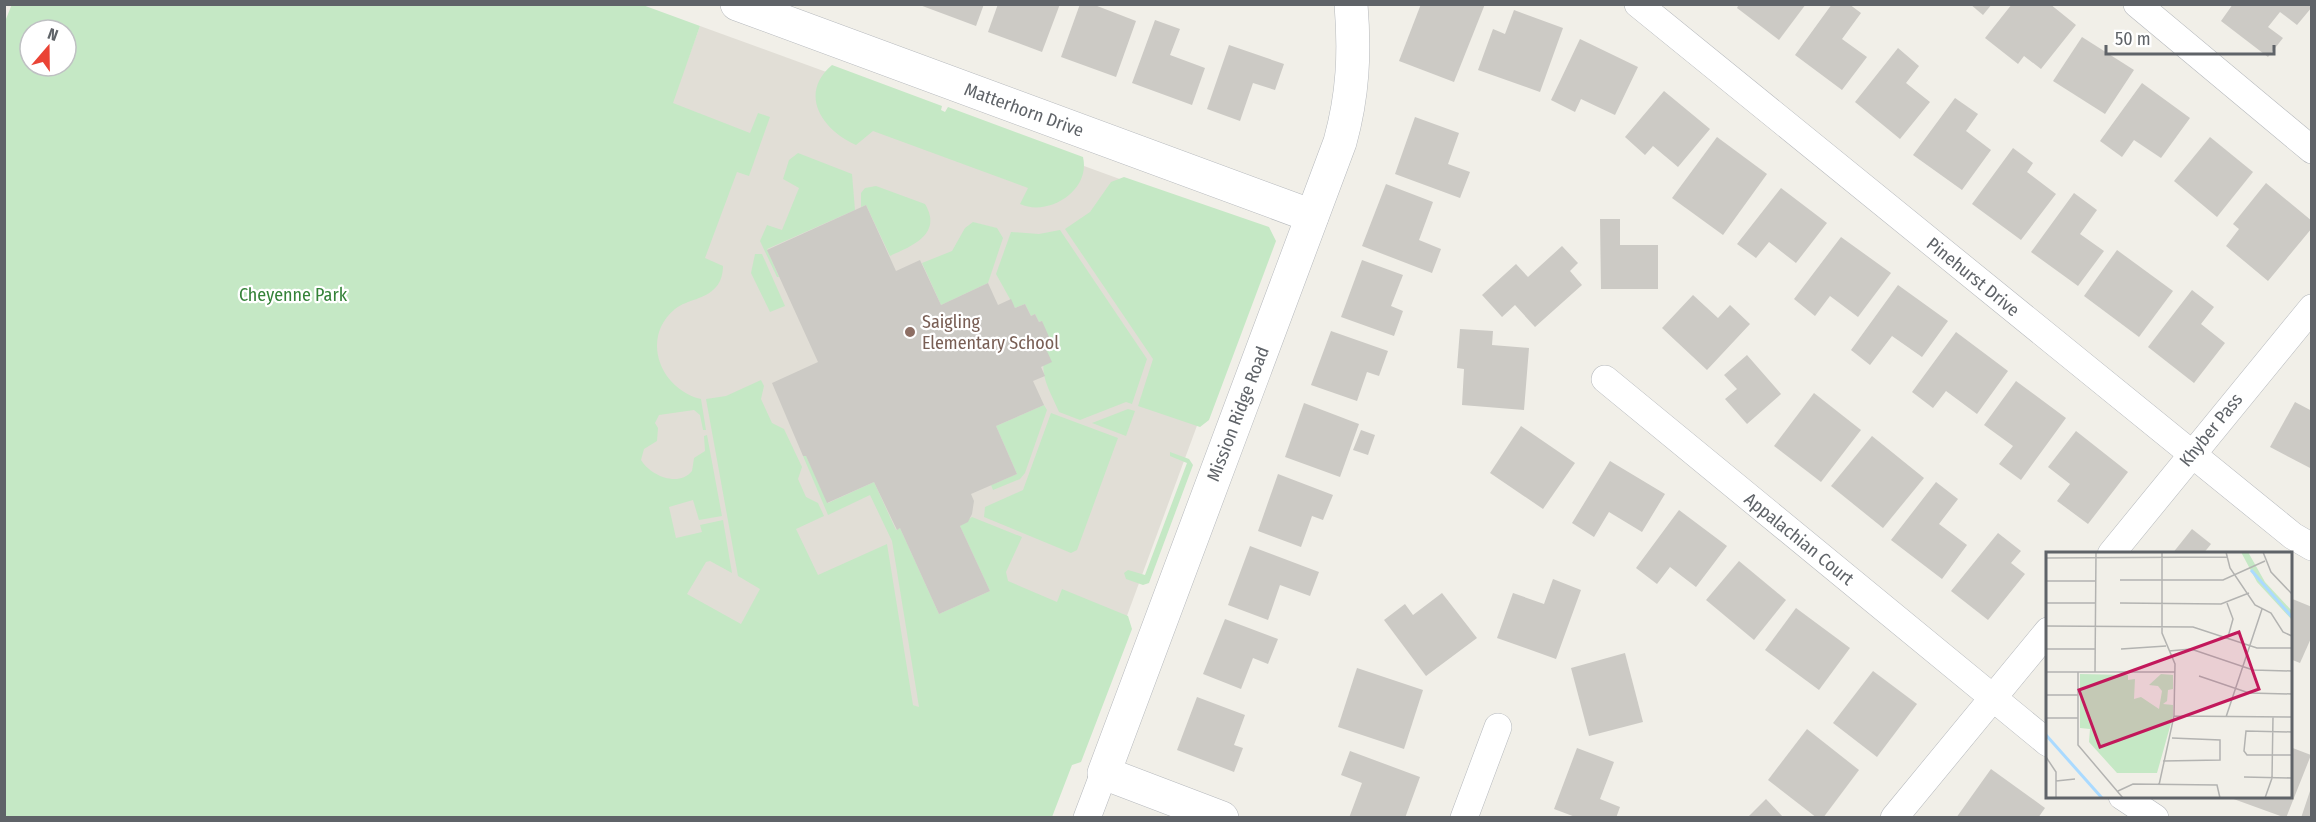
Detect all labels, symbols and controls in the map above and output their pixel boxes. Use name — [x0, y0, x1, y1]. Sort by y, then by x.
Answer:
north arrow — [18, 18, 78, 78]
scale bar — [2106, 18, 2274, 56]
text: N — [45, 24, 61, 45]
text: 50 m — [2115, 28, 2151, 50]
street label: Matterhorn Drive — [961, 78, 1087, 142]
street label: Pinehurst Drive — [1922, 233, 2024, 321]
park label: Cheyenne Park — [239, 284, 348, 306]
place label: Saigling Elementary School — [922, 311, 1059, 354]
marker: Saigling Elementary School — [903, 325, 917, 339]
street label: Mission Ridge Road — [1202, 343, 1274, 485]
street label: Khyber Pass — [2175, 389, 2248, 471]
street label: Appalachian Court — [1740, 488, 1858, 590]
inset map — [2046, 552, 2292, 798]

